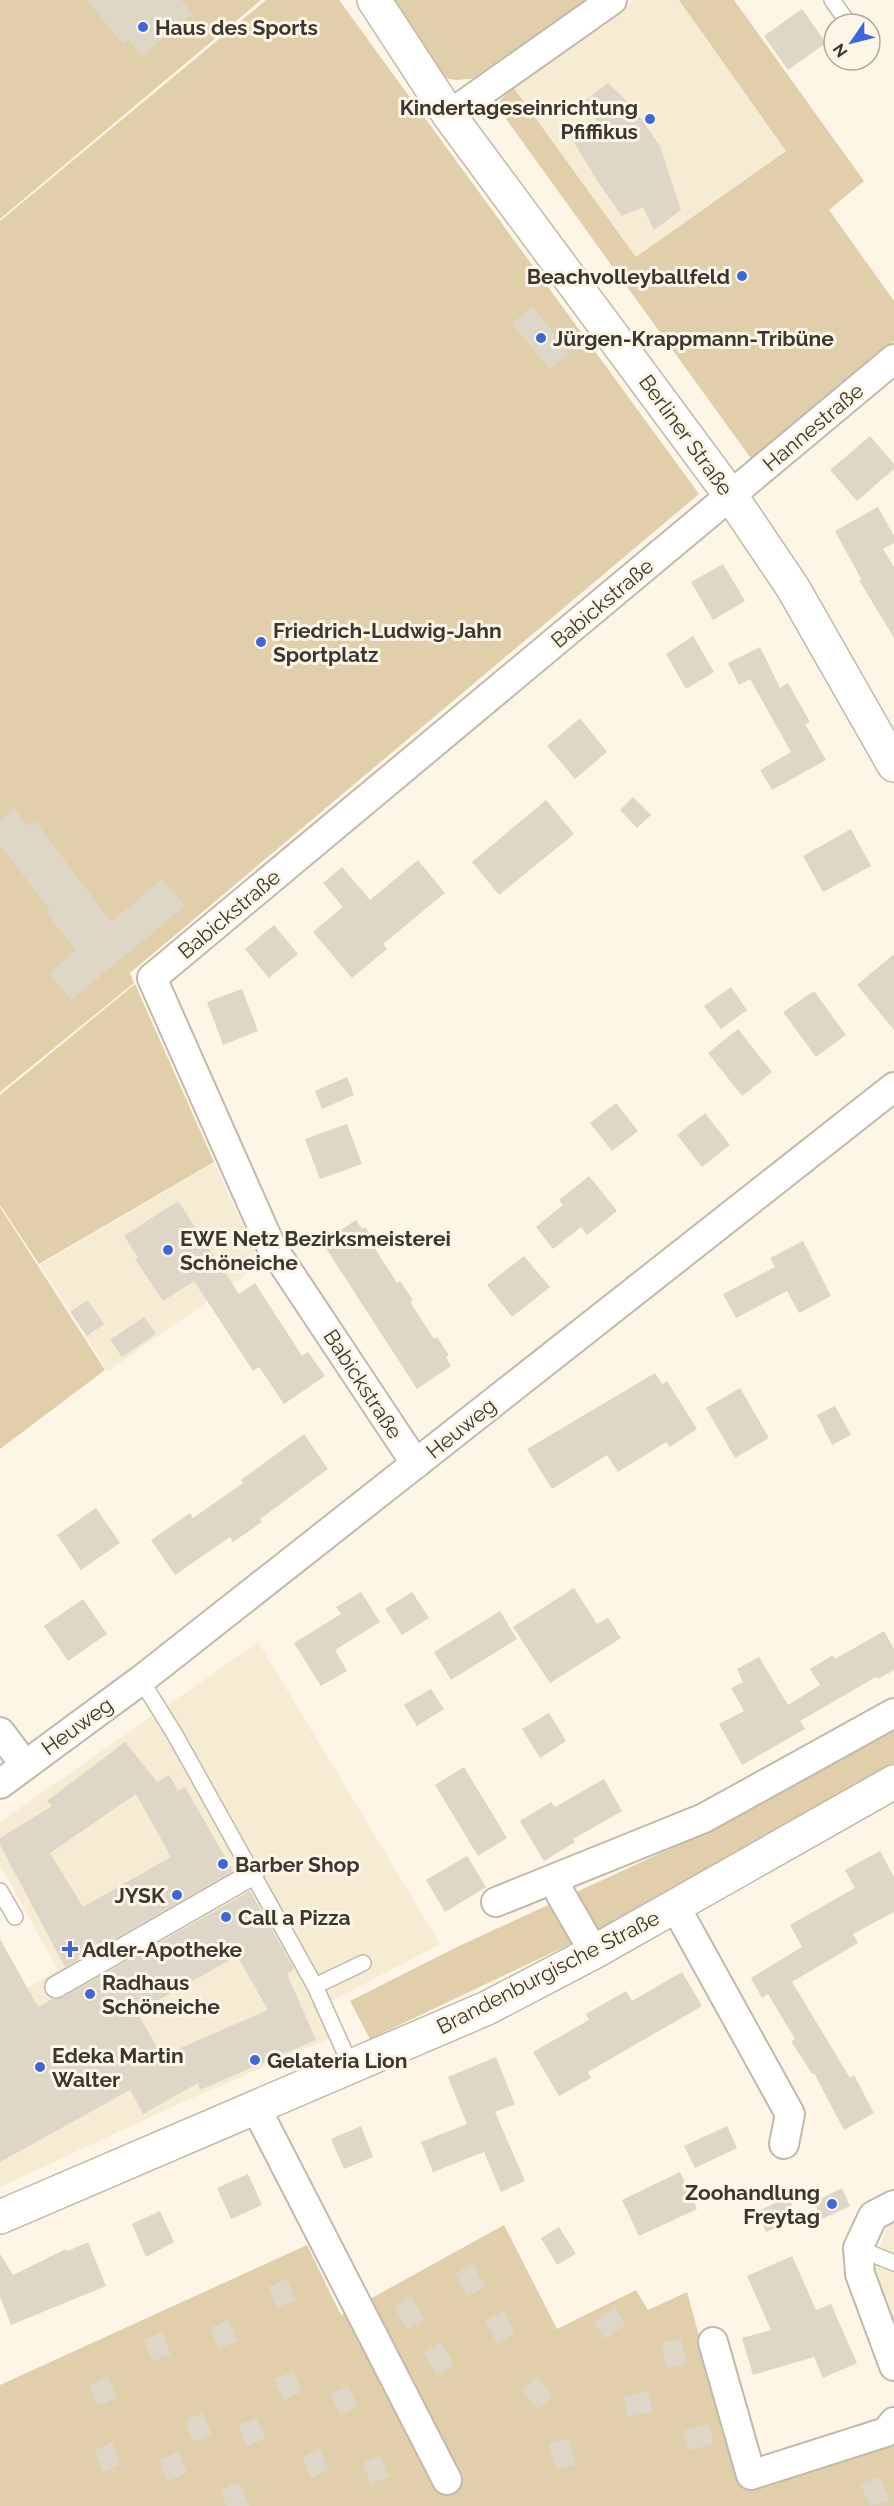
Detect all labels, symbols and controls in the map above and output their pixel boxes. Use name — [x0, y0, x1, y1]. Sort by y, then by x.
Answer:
north arrow — [822, 12, 882, 72]
place label: Haus des Sports — [155, 15, 318, 40]
marker: Haus des Sports — [136, 20, 150, 34]
text: N — [829, 40, 851, 61]
place label: Kindertageseinrichtung Pfiffikus — [400, 95, 638, 144]
marker: Kindertageseinrichtung Pfiffikus — [643, 112, 657, 126]
place label: Beachvolleyballfeld — [527, 264, 730, 289]
marker: Beachvolleyballfeld — [735, 269, 749, 283]
place label: Jürgen-Krappmann-Tribüne — [553, 326, 834, 351]
marker: Jürgen-Krappmann-Tribüne — [534, 331, 548, 345]
street label: Berliner Straße — [634, 370, 738, 500]
street label: Hannestraße — [758, 378, 868, 476]
street label: Babickstraße — [546, 553, 658, 653]
place label: Friedrich-Ludwig-Jahn Sportplatz — [273, 618, 502, 667]
marker: Friedrich-Ludwig-Jahn Sportplatz — [254, 635, 268, 649]
street label: Babickstraße — [173, 864, 285, 964]
place label: EWE Netz Bezirksmeisterei Schöneiche — [180, 1226, 451, 1275]
marker: EWE Netz Bezirksmeisterei Schöneiche — [161, 1243, 175, 1257]
street label: Babickstraße — [318, 1325, 408, 1443]
street label: Heuweg — [421, 1392, 501, 1464]
street label: Heuweg — [36, 1692, 118, 1760]
place label: Barber Shop — [235, 1852, 360, 1877]
marker: Barber Shop — [216, 1857, 230, 1871]
place label: JYSK — [115, 1883, 166, 1908]
marker: JYSK — [170, 1888, 184, 1902]
place label: Call a Pizza — [238, 1905, 351, 1930]
street label: Brandenburgische Straße — [432, 1905, 664, 2039]
marker: Call a Pizza — [219, 1910, 233, 1924]
place label: Adler-Apotheke — [82, 1937, 243, 1962]
marker: Adler-Apotheke — [63, 1942, 77, 1956]
place label: Radhaus Schöneiche — [102, 1970, 220, 2019]
marker: Radhaus Schöneiche — [83, 1987, 97, 2001]
place label: Edeka Martin Walter — [52, 2043, 184, 2092]
place label: Gelateria Lion — [267, 2048, 408, 2073]
marker: Gelateria Lion — [248, 2053, 262, 2067]
marker: Edeka Martin Walter — [33, 2060, 47, 2074]
place label: Zoohandlung Freytag — [685, 2180, 820, 2229]
marker: Zoohandlung Freytag — [825, 2197, 839, 2211]

